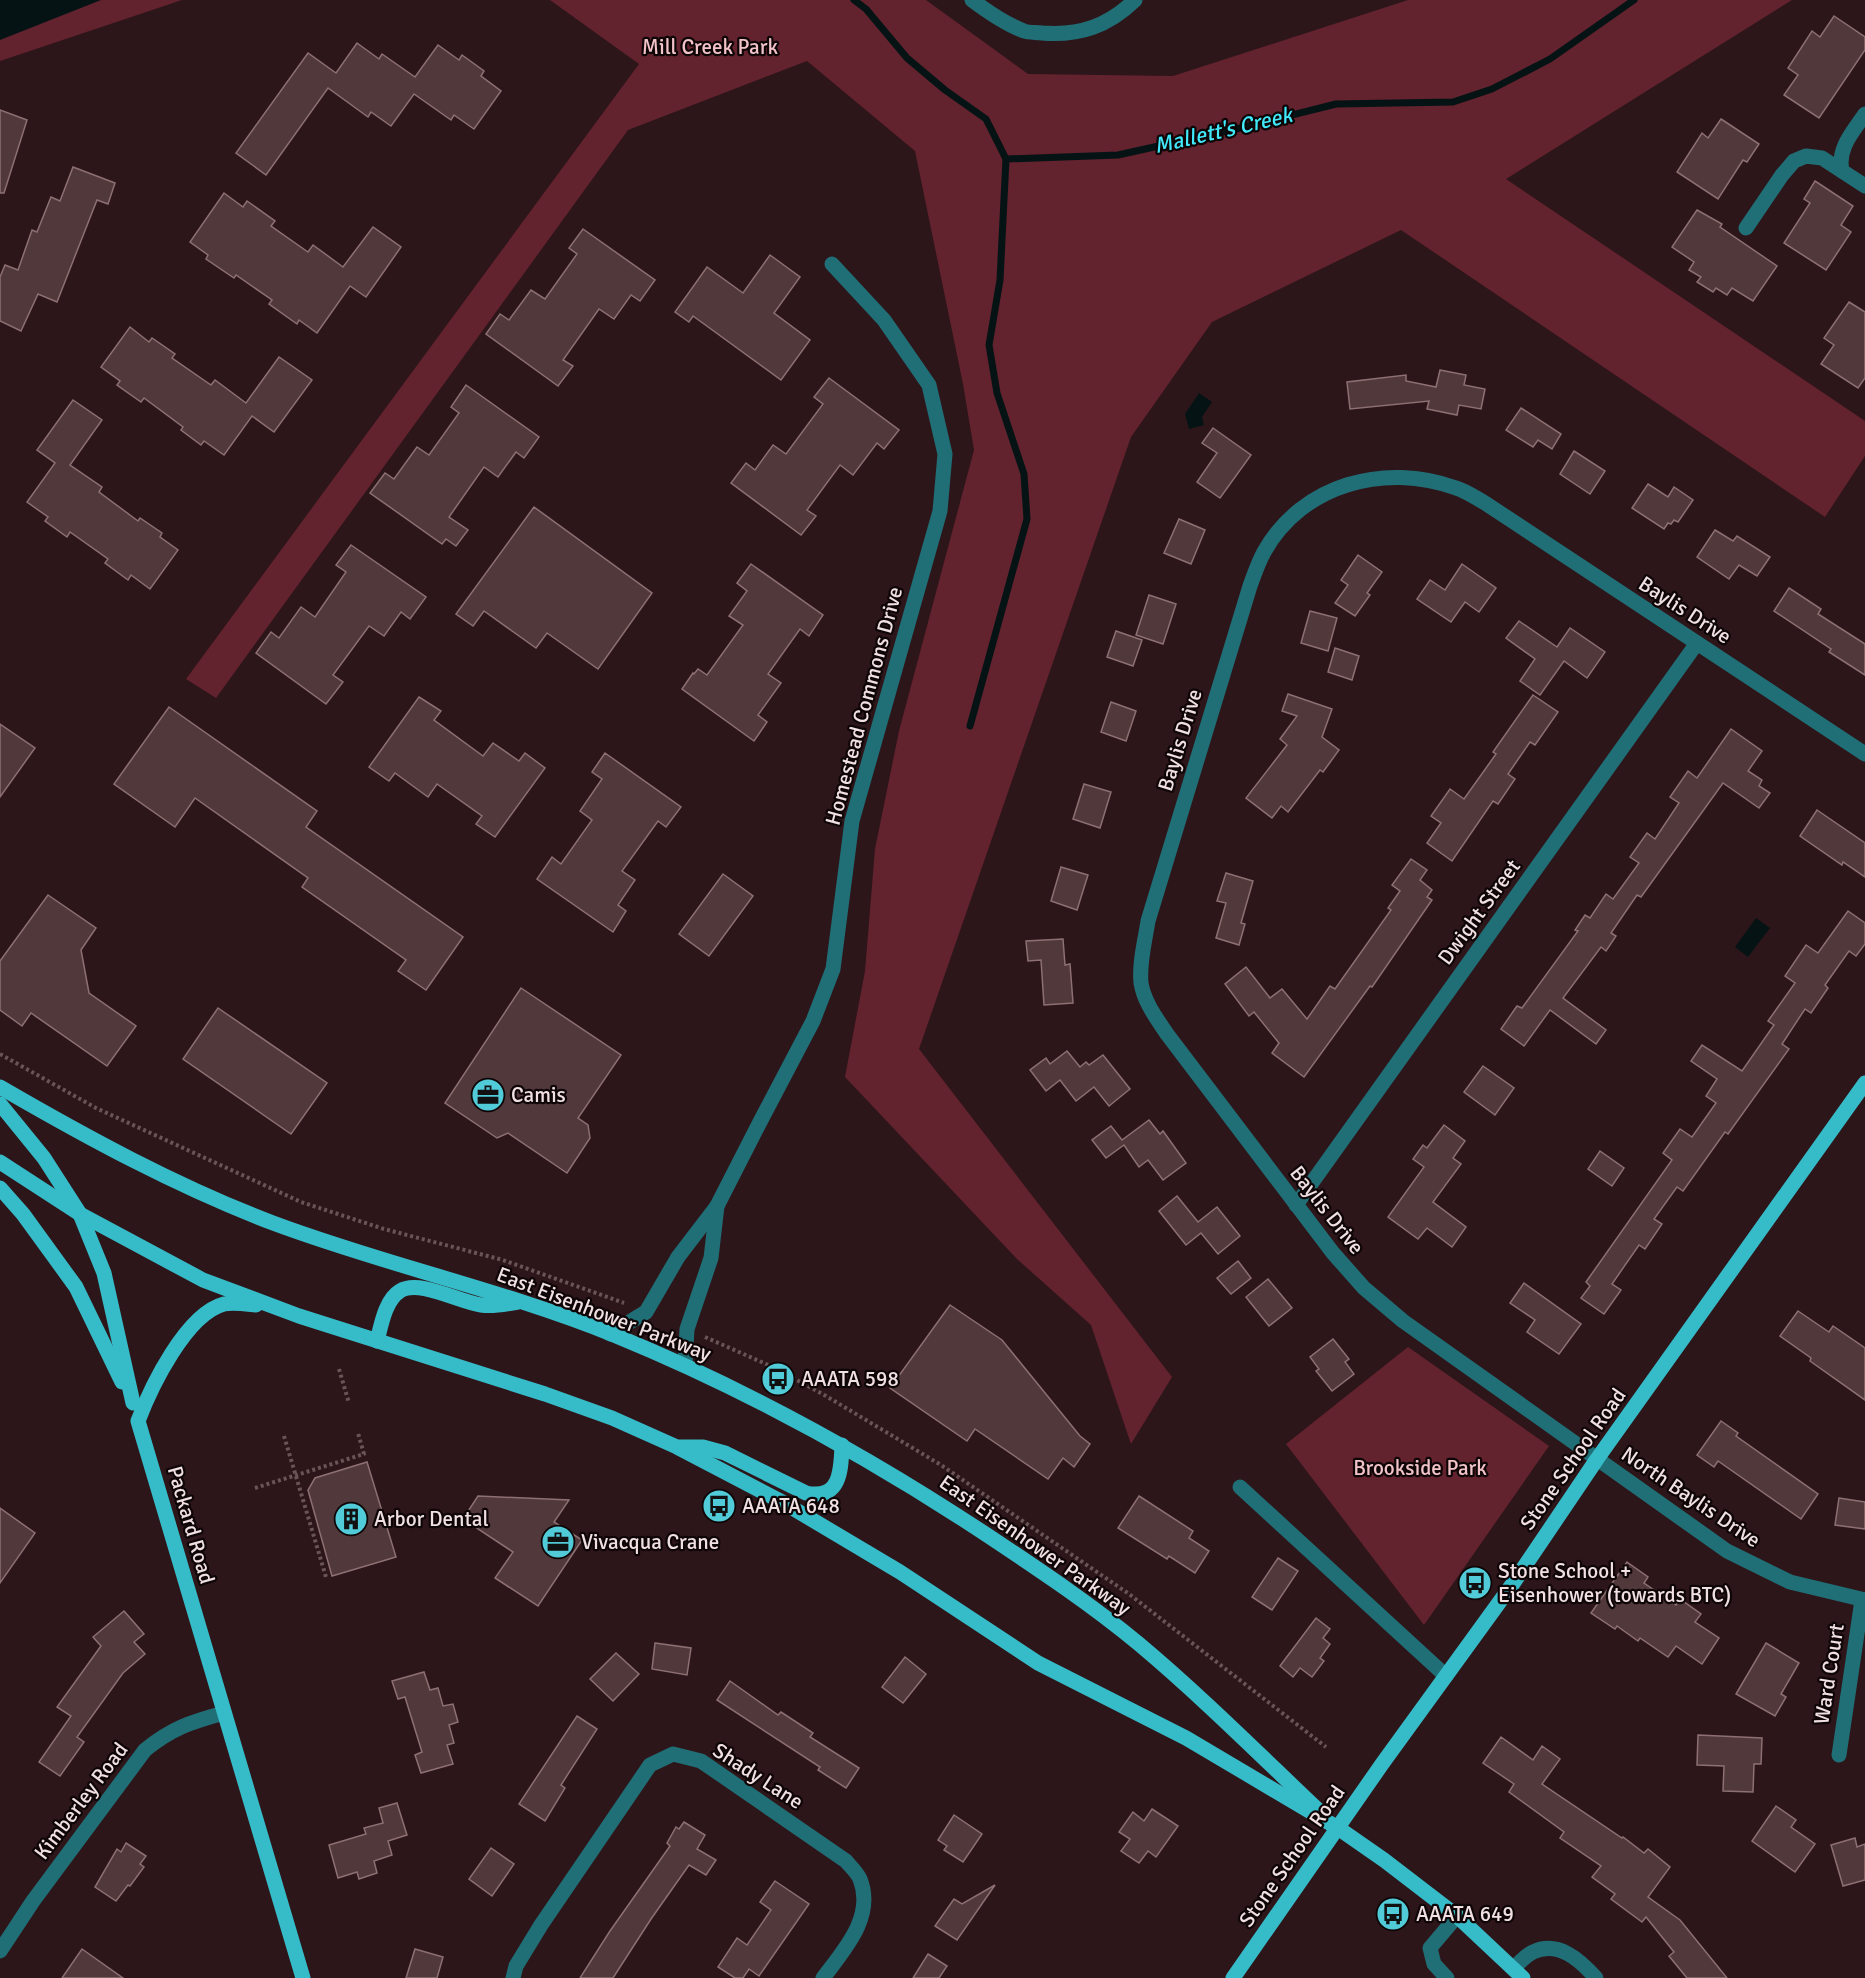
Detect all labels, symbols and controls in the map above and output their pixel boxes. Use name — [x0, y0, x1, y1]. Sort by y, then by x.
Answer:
park label: Mill Creek Park — [642, 34, 778, 60]
water label: Mallett's Creek — [1151, 101, 1297, 159]
street label: Baylis Drive — [1634, 570, 1736, 650]
street label: Homestead Commons Drive — [820, 584, 908, 828]
street label: Baylis Drive — [1152, 686, 1208, 794]
street label: Dwight Street — [1432, 854, 1526, 970]
office icon: Camis — [470, 1077, 506, 1113]
place label: Camis — [511, 1082, 566, 1108]
street label: Baylis Drive — [1284, 1160, 1370, 1260]
street label: East Eisenhower Parkway — [493, 1261, 715, 1367]
bus stop icon: AAATA 598 — [760, 1361, 796, 1397]
place label: AAATA 598 — [801, 1366, 899, 1392]
street label: Stone School Road — [1514, 1383, 1632, 1535]
street label: North Baylis Drive — [1616, 1441, 1766, 1553]
park label: Brookside Park — [1353, 1455, 1487, 1481]
street label: Packard Road — [162, 1463, 220, 1587]
street label: East Eisenhower Parkway — [934, 1469, 1136, 1621]
bus stop icon: AAATA 648 — [701, 1488, 737, 1524]
place label: AAATA 648 — [742, 1493, 840, 1519]
building icon: Arbor Dental — [333, 1501, 369, 1537]
place label: Arbor Dental — [374, 1506, 489, 1532]
office icon: Vivacqua Crane — [540, 1524, 576, 1560]
place label: Vivacqua Crane — [581, 1529, 719, 1555]
place label: Stone School + Eisenhower (towards BTC) — [1498, 1558, 1731, 1608]
bus stop icon: Stone School + Eisenhower (towards BTC) — [1457, 1565, 1493, 1601]
street label: Ward Court — [1808, 1622, 1850, 1726]
street label: Kimberley Road — [29, 1737, 133, 1865]
street label: Shady Lane — [708, 1737, 808, 1815]
street label: Stone School Road — [1233, 1780, 1351, 1932]
bus stop icon: AAATA 649 — [1375, 1896, 1411, 1932]
place label: AAATA 649 — [1416, 1901, 1514, 1927]

